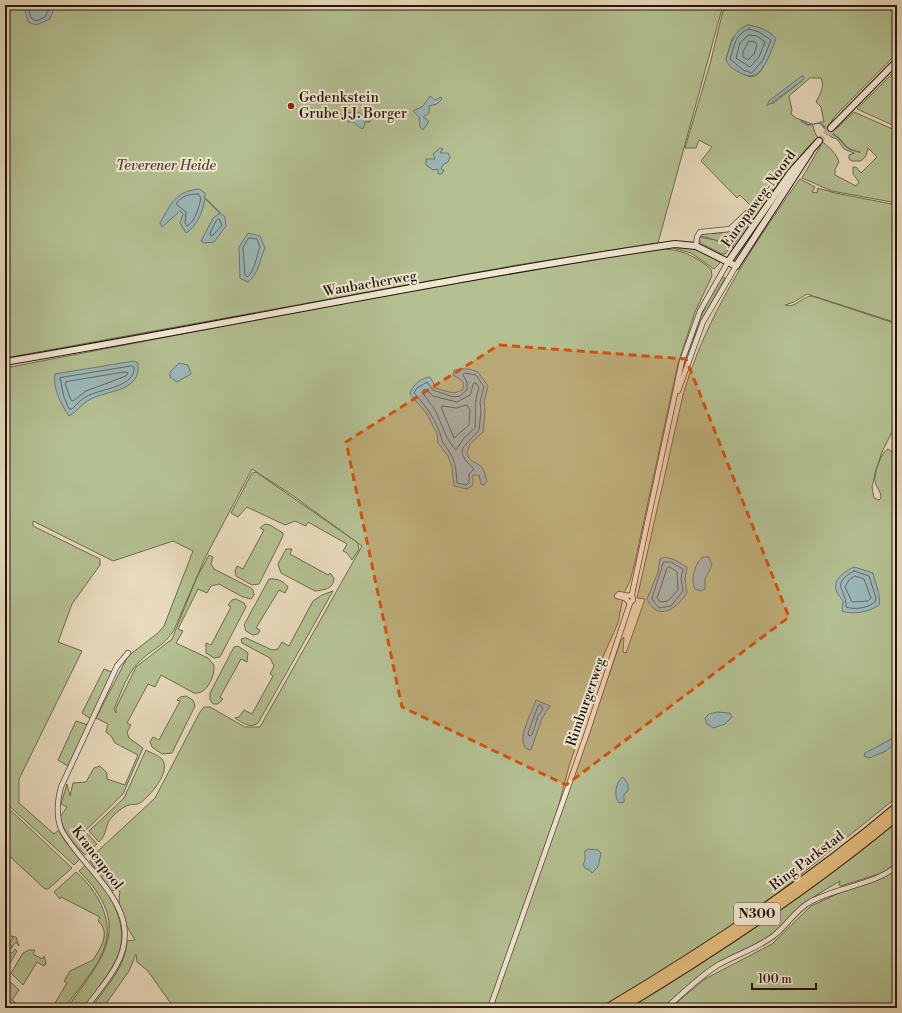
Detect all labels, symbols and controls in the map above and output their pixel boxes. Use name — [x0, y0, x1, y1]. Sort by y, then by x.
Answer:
place label: Gedenkstein Grube J.J. Borger — [299, 89, 407, 123]
marker: Gedenkstein Grube J.J. Borger — [286, 101, 296, 111]
street label: Europaweg-Noord — [718, 147, 800, 251]
park label: Teverener Heide — [116, 157, 216, 175]
street label: Waubacherweg — [321, 267, 419, 301]
street label: Rimburgerweg — [562, 654, 610, 749]
street label: Kranenpool — [67, 823, 127, 893]
street label: Ring Parkstad — [766, 827, 848, 895]
road number: N300 — [734, 903, 780, 925]
scale bar — [752, 965, 816, 991]
text: 100 m — [758, 972, 792, 987]

